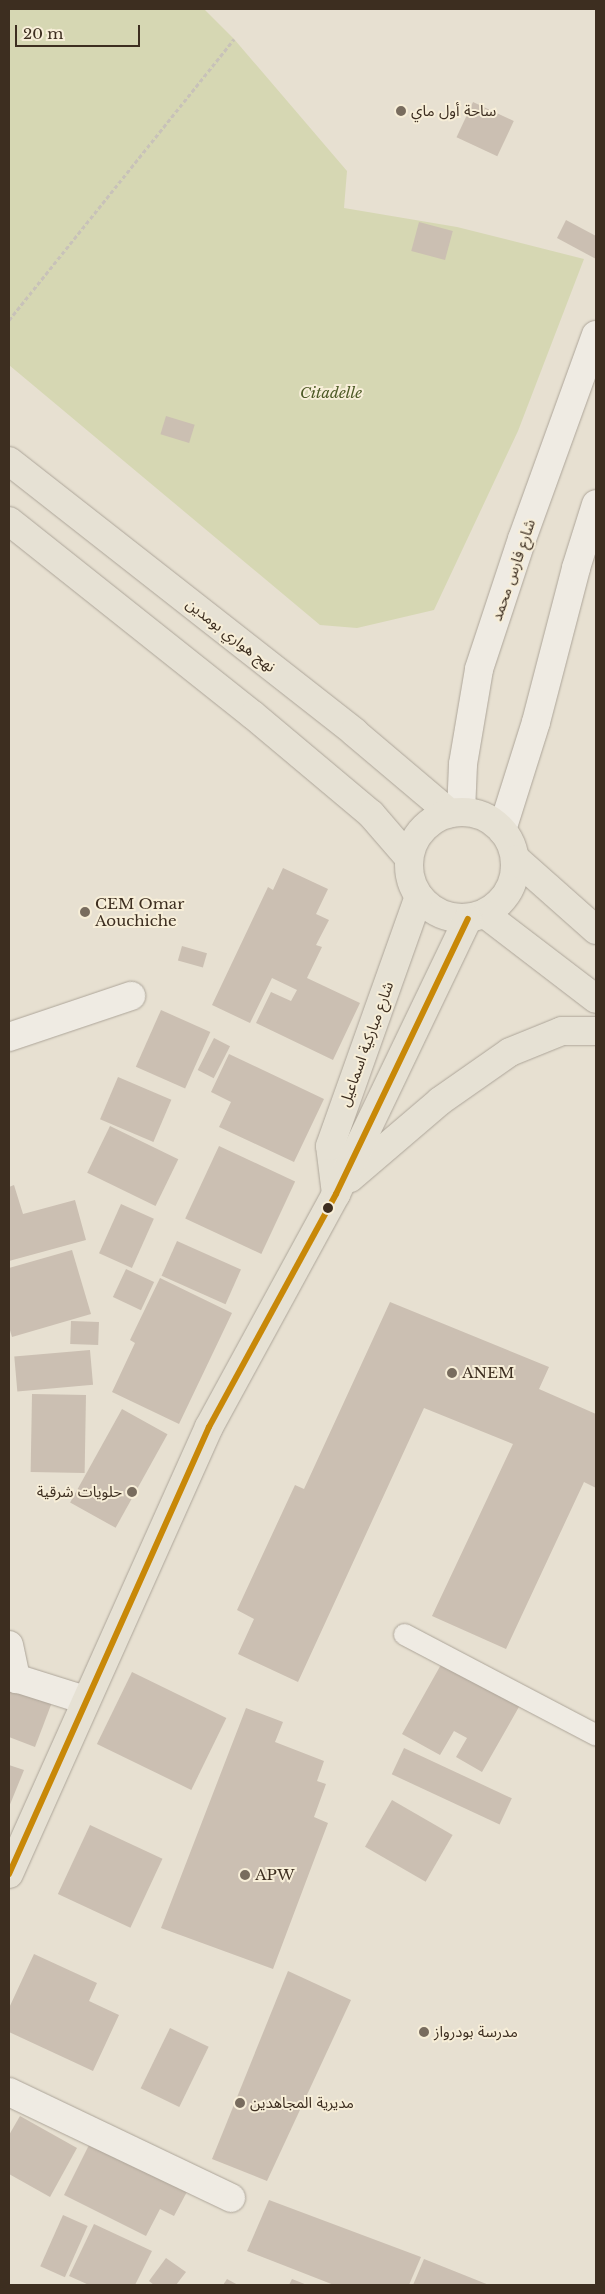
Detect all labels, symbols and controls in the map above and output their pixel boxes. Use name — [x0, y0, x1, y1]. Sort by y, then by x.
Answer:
scale bar — [18, 15, 142, 47]
text: 20 m — [23, 24, 63, 43]
place label: ساحة أول ماي — [411, 102, 496, 120]
marker: ساحة أول ماي — [395, 105, 407, 117]
park label: Citadelle — [300, 384, 362, 402]
street label: شارع فارس محمد — [487, 517, 539, 623]
street label: نهج هواري بومدين — [183, 594, 279, 676]
place label: CEM Omar Aouchiche — [95, 894, 184, 929]
marker: CEM Omar Aouchiche — [79, 906, 91, 918]
street label: شارع مباركية اسماعيل — [335, 979, 397, 1109]
unlabelled marker — [323, 1203, 333, 1213]
place label: ANEM — [462, 1364, 514, 1382]
marker: ANEM — [446, 1367, 458, 1379]
place label: حلويات شرقية — [37, 1483, 122, 1501]
marker: حلويات شرقية — [126, 1486, 138, 1498]
place label: APW — [255, 1866, 295, 1884]
marker: APW — [239, 1869, 251, 1881]
place label: مدرسة بودرواز — [434, 2023, 518, 2041]
marker: مدرسة بودرواز — [418, 2026, 430, 2038]
place label: مديرية المجاهدين — [250, 2094, 354, 2112]
marker: مديرية المجاهدين — [234, 2097, 246, 2109]

